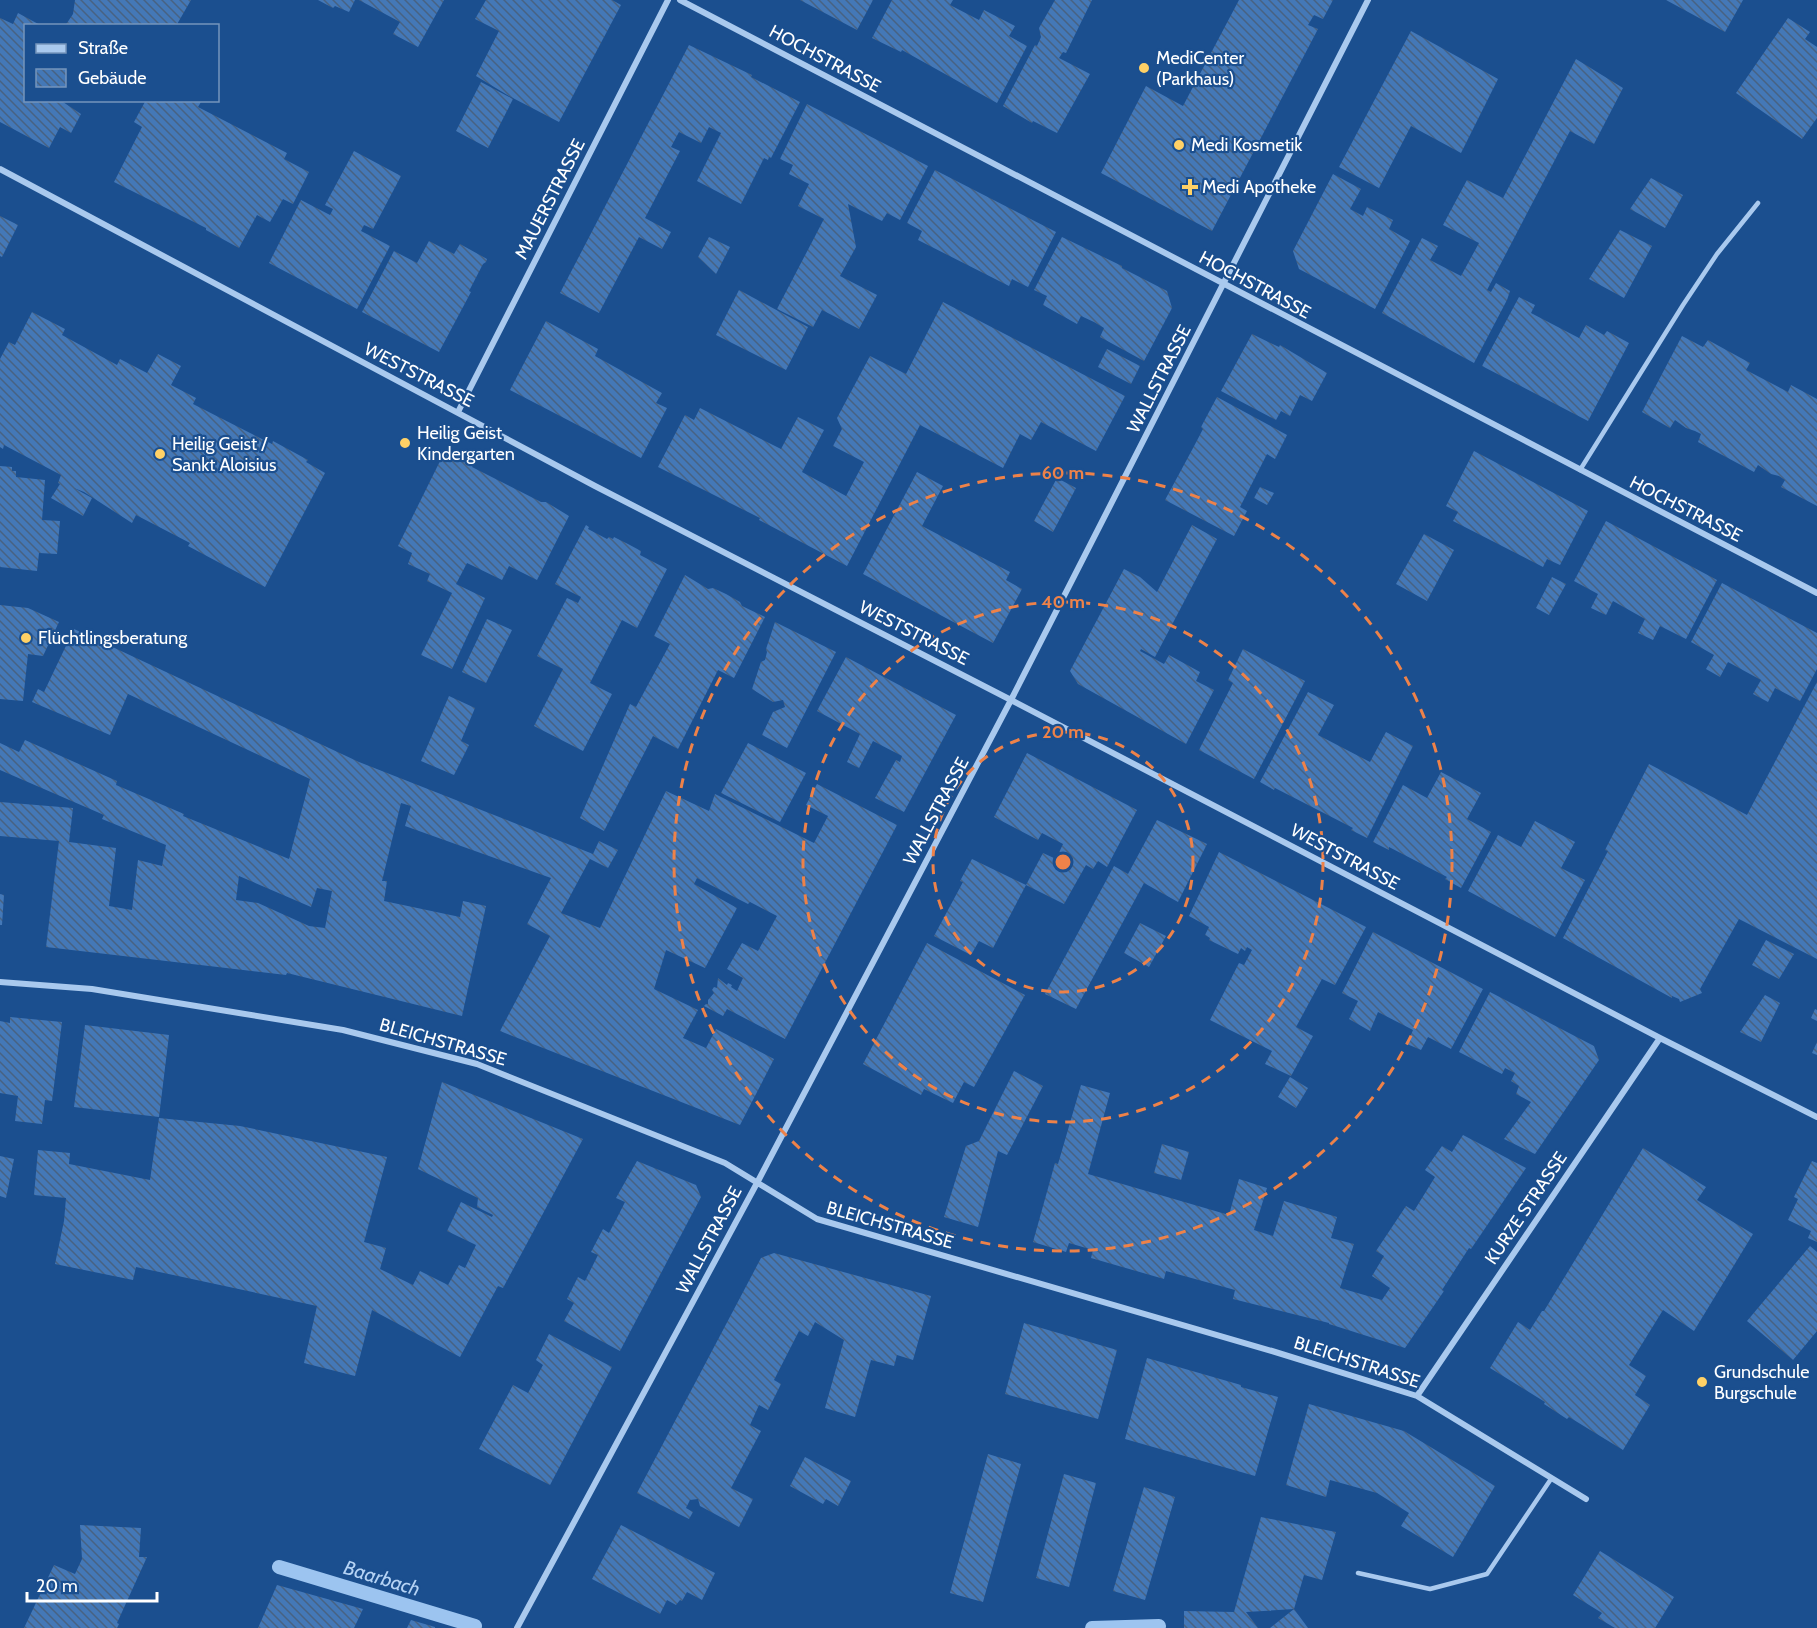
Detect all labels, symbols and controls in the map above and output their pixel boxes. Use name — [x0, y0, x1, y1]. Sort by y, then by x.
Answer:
street label: HOCHSTRASSE — [765, 20, 885, 98]
legend — [24, 24, 219, 102]
text: Straße — [78, 37, 128, 59]
place label: MediCenter (Parkhaus) — [1156, 47, 1244, 90]
marker: MediCenter (Parkhaus) — [1137, 61, 1151, 75]
text: Gebäude — [78, 67, 147, 89]
place label: Medi Kosmetik — [1191, 134, 1303, 156]
street label: MAUERSTRASSE — [510, 135, 590, 263]
marker: Medi Kosmetik — [1172, 138, 1186, 152]
place label: Medi Apotheke — [1202, 176, 1316, 198]
marker: Medi Apotheke — [1183, 180, 1197, 194]
street label: HOCHSTRASSE — [1195, 246, 1315, 324]
street label: WALLSTRASSE — [1122, 321, 1196, 437]
street label: WESTSTRASSE — [360, 338, 478, 412]
place label: Heilig Geist Kindergarten — [417, 422, 515, 465]
place label: Heilig Geist / Sankt Aloisius — [172, 433, 276, 476]
marker: Heilig Geist Kindergarten — [398, 436, 412, 450]
marker: Heilig Geist / Sankt Aloisius — [153, 447, 167, 461]
text: 60 m — [1042, 462, 1084, 484]
street label: HOCHSTRASSE — [1626, 471, 1746, 547]
text: 40 m — [1041, 591, 1085, 613]
street label: WESTSTRASSE — [855, 596, 973, 670]
place label: Flüchtlingsberatung — [38, 627, 188, 649]
marker: Flüchtlingsberatung — [19, 631, 33, 645]
text: 20 m — [1042, 721, 1084, 743]
street label: WALLSTRASSE — [898, 753, 974, 868]
street label: WESTSTRASSE — [1287, 819, 1403, 895]
centre of rings — [1053, 852, 1073, 872]
street label: BLEICHSTRASSE — [377, 1013, 509, 1071]
street label: KURZE STRASSE — [1480, 1148, 1572, 1268]
street label: WALLSTRASSE — [671, 1182, 747, 1297]
street label: BLEICHSTRASSE — [824, 1196, 956, 1254]
street label: BLEICHSTRASSE — [1291, 1331, 1423, 1393]
place label: Grundschule Burgschule — [1714, 1361, 1809, 1404]
marker: Grundschule Burgschule — [1695, 1375, 1709, 1389]
water label: Baarbach — [341, 1555, 423, 1601]
scale bar — [27, 1565, 158, 1603]
text: 20 m — [36, 1575, 78, 1597]

